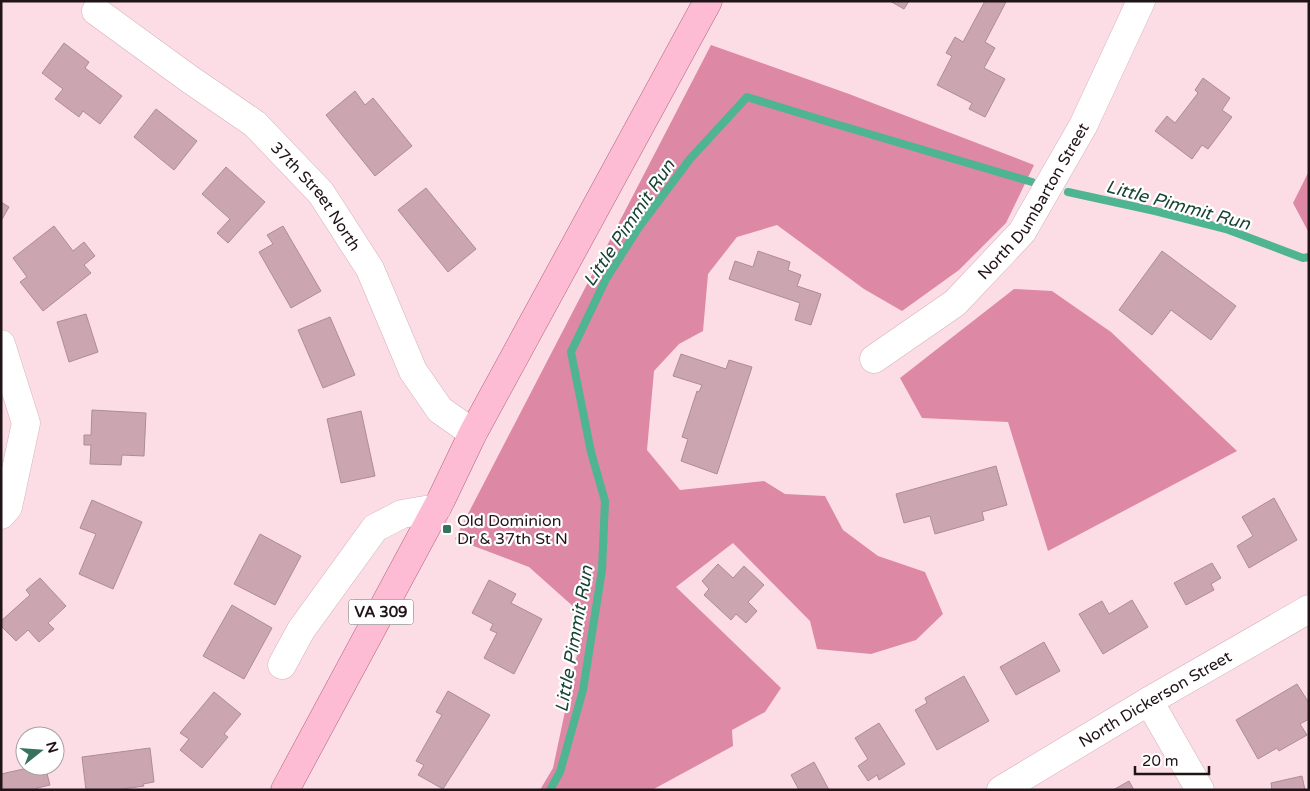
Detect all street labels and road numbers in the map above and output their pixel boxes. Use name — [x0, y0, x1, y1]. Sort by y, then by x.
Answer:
street label: North Dumbarton Street — [974, 119, 1094, 284]
street label: 37th Street North — [266, 138, 365, 255]
road number: VA 309 — [348, 600, 414, 624]
street label: North Dickerson Street — [1075, 647, 1235, 752]

